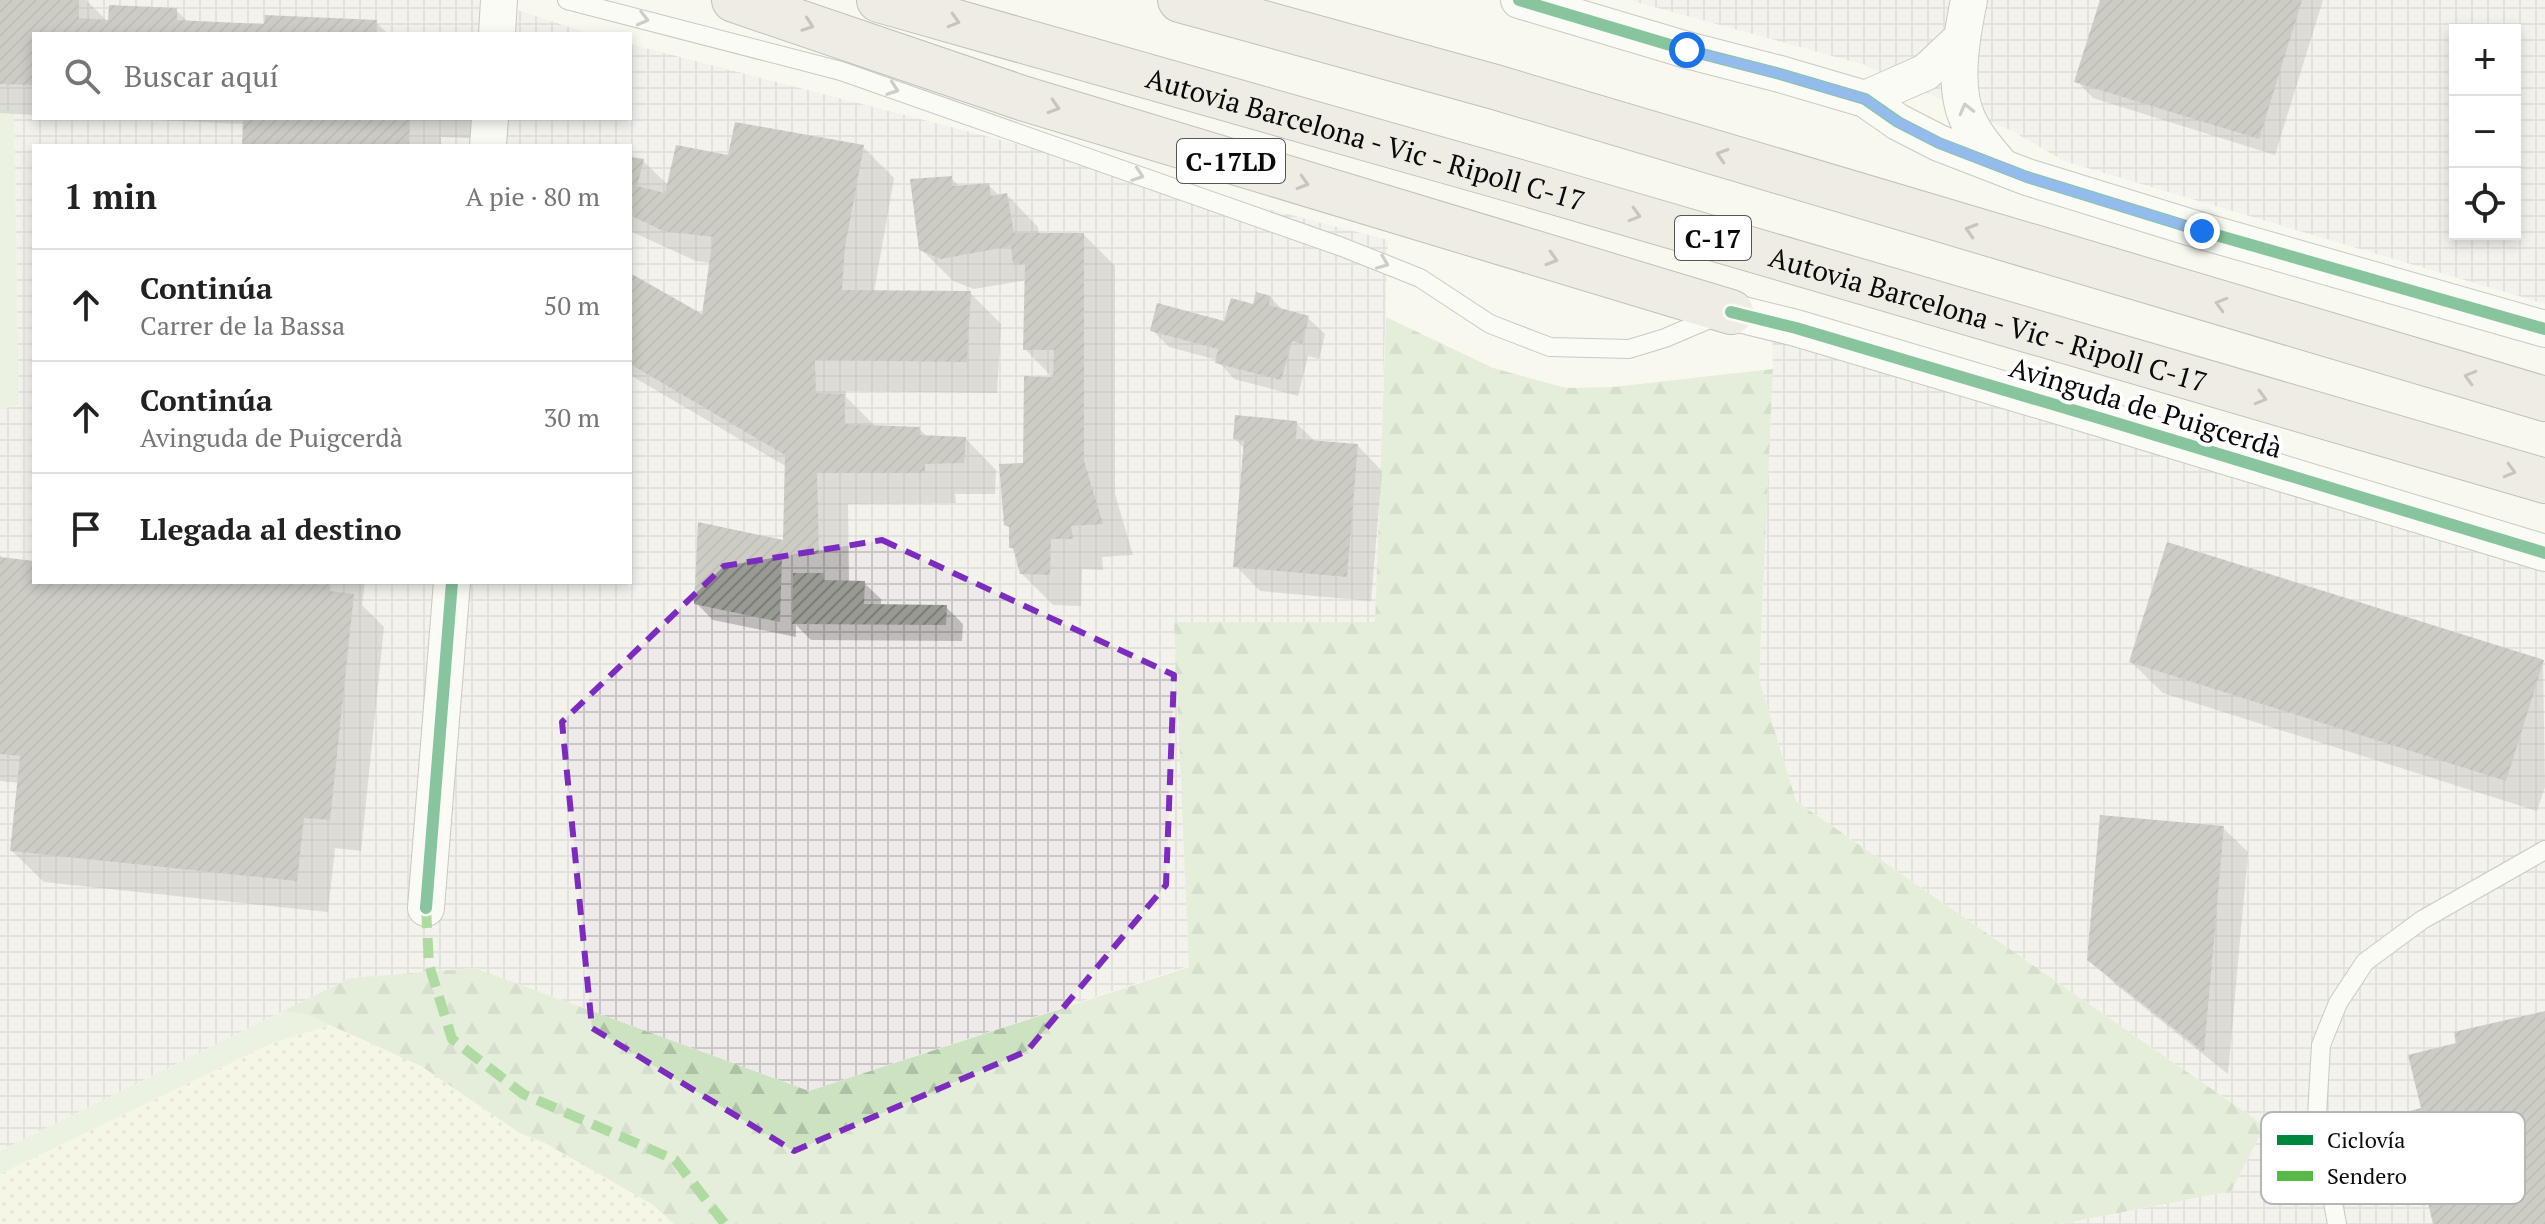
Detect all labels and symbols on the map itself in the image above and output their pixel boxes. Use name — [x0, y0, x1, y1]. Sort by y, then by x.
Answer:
one-way arrow — [635, 10, 649, 27]
one-way arrow — [946, 12, 960, 28]
one-way arrow — [800, 16, 814, 32]
route start — [1669, 32, 1705, 68]
street label: Autovia Barcelona - Vic - Ripoll C-17 — [1142, 58, 1589, 219]
one-way arrow — [885, 79, 899, 96]
one-way arrow — [1047, 98, 1061, 114]
one-way arrow — [1958, 102, 1975, 116]
road number: C-17LD — [1177, 139, 1285, 183]
one-way arrow — [1716, 148, 1730, 164]
one-way arrow — [1130, 165, 1144, 182]
one-way arrow — [1296, 174, 1309, 190]
one-way arrow — [1627, 206, 1641, 222]
route end — [2184, 213, 2220, 249]
road number: C-17 — [1675, 216, 1751, 260]
one-way arrow — [1965, 223, 1979, 239]
street label: Autovia Barcelona - Vic - Ripoll C-17 — [1765, 237, 2211, 400]
one-way arrow — [1544, 250, 1558, 266]
one-way arrow — [1375, 253, 1389, 270]
one-way arrow — [2214, 297, 2228, 313]
street label: Avinguda de Puigcerdà — [2005, 348, 2287, 466]
one-way arrow — [2464, 370, 2478, 386]
one-way arrow — [2253, 389, 2267, 405]
one-way arrow — [2503, 462, 2517, 478]
legend — [2261, 1112, 2525, 1204]
text: Ciclovía — [2327, 1125, 2405, 1154]
text: Sendero — [2327, 1161, 2407, 1190]

